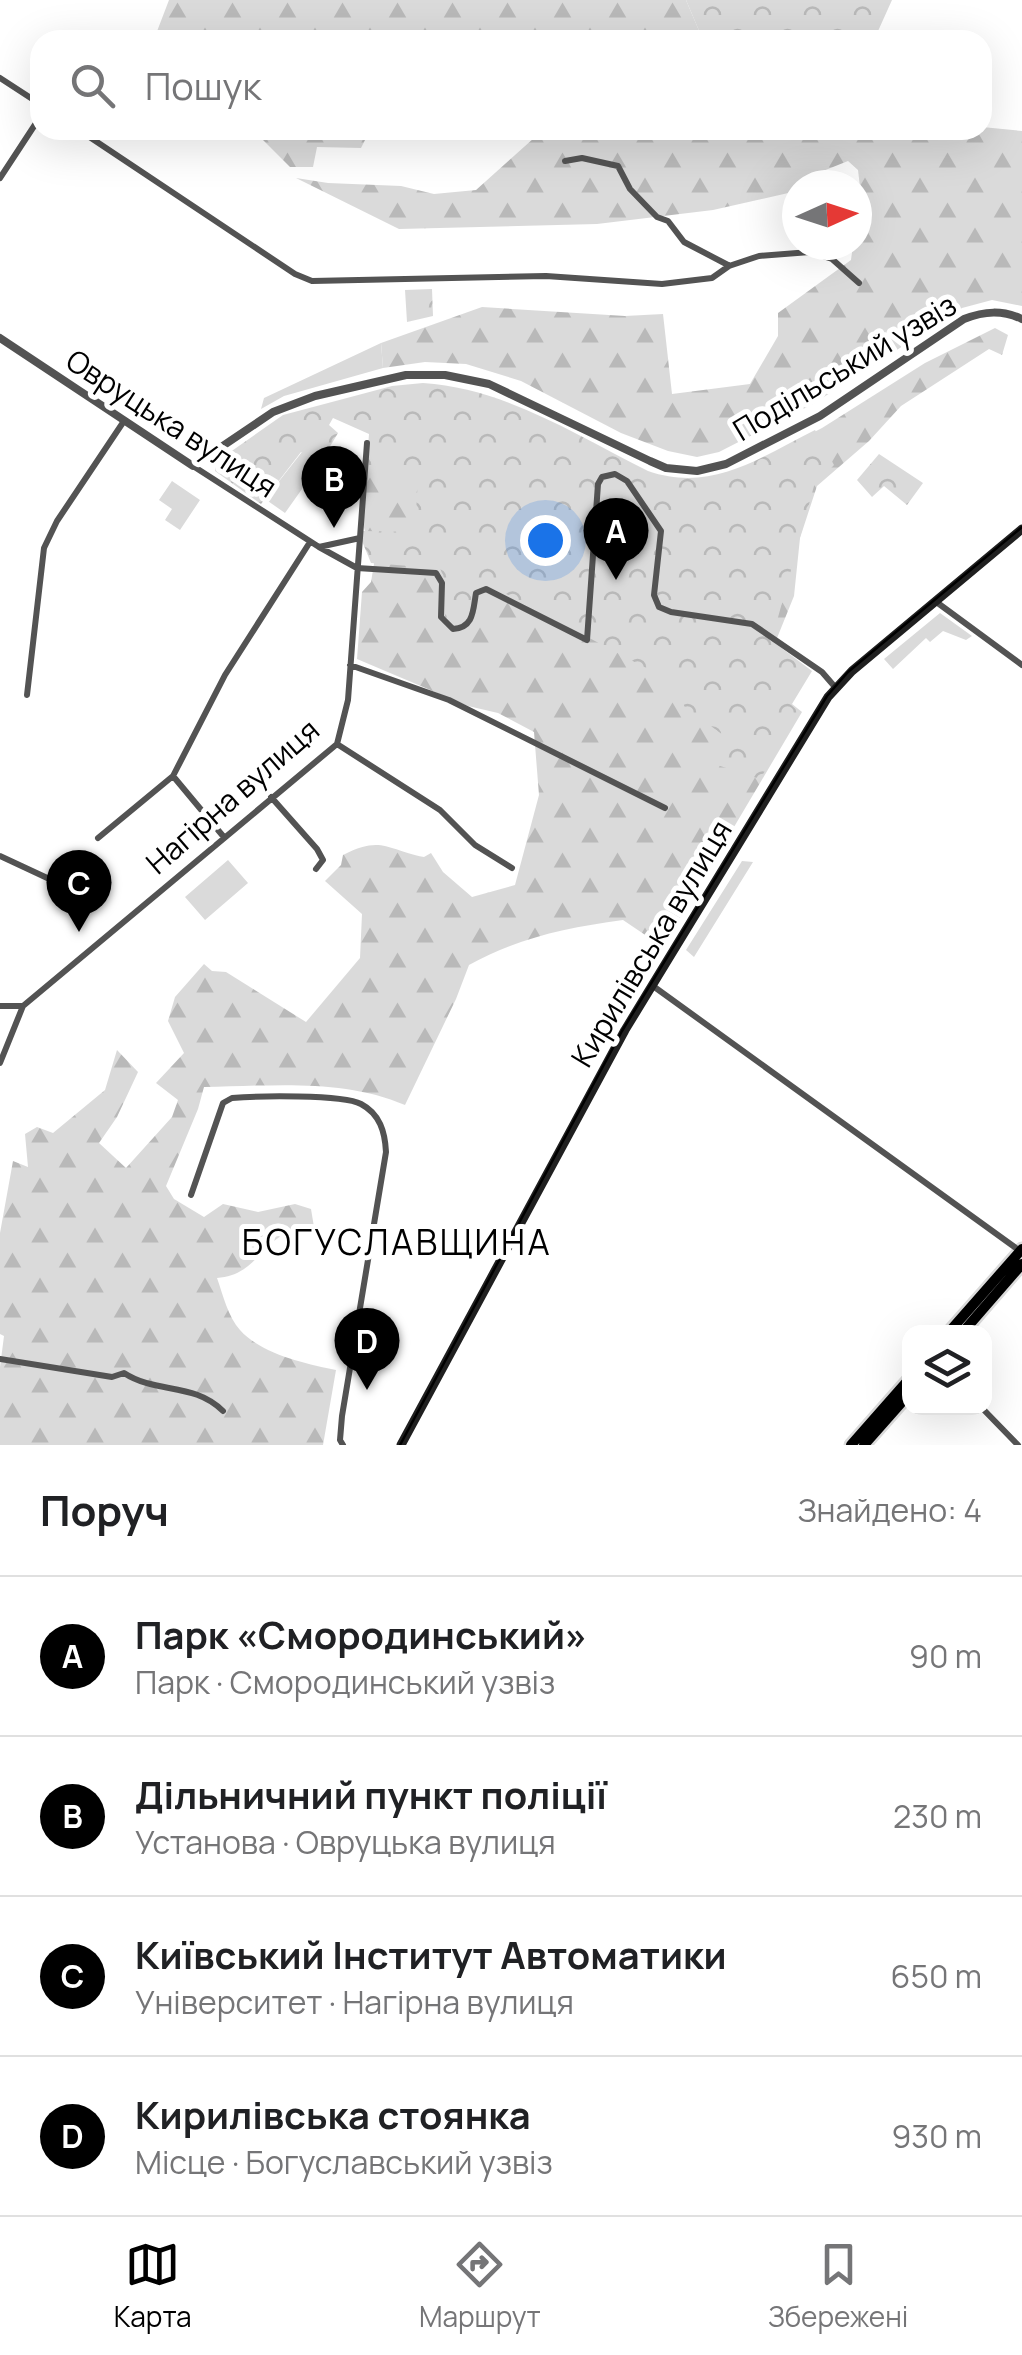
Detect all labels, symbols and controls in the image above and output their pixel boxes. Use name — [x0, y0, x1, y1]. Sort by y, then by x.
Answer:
search box — [30, 30, 992, 140]
icon: search — [65, 58, 120, 113]
text: Пошук — [145, 59, 261, 111]
north arrow — [782, 170, 872, 260]
street label: Подільський узвіз — [725, 284, 964, 450]
street label: Овруцька вулиця — [59, 339, 285, 506]
pin: B — [302, 446, 366, 528]
pin: A — [584, 498, 648, 580]
your location — [520, 515, 571, 566]
street label: Нагірна вулиця — [137, 709, 327, 883]
street label: Кирилівська вулиця — [561, 812, 741, 1074]
pin: C — [46, 850, 112, 932]
district label: БОГУСЛАВЩИНА — [242, 1218, 552, 1266]
pin: D — [334, 1308, 400, 1390]
map controls — [902, 1325, 992, 1415]
button: layers — [902, 1325, 992, 1415]
text: Поруч — [40, 1481, 169, 1539]
text: Знайдено: 4 — [797, 1488, 982, 1532]
text: Парк «Смородинський» — [135, 1608, 587, 1660]
text: A — [62, 1634, 83, 1678]
text: 90 m — [909, 1634, 982, 1678]
text: Парк · Смородинський узвіз — [135, 1660, 555, 1704]
text: Дільничний пункт поліції — [135, 1768, 607, 1820]
text: B — [62, 1794, 83, 1838]
text: 230 m — [893, 1794, 982, 1838]
text: Установа · Овруцька вулиця — [135, 1820, 556, 1864]
text: Київський Інститут Автоматики — [135, 1928, 727, 1980]
text: C — [61, 1954, 84, 1998]
text: 650 m — [891, 1954, 982, 1998]
text: Університет · Нагірна вулиця — [135, 1980, 574, 2024]
text: Кирилівська стоянка — [135, 2088, 531, 2140]
text: D — [61, 2114, 84, 2158]
text: 930 m — [891, 2114, 982, 2158]
text: Місце · Богуславський узвіз — [135, 2140, 553, 2184]
tab: Карта — [114, 2237, 192, 2335]
tab: Маршрут — [419, 2237, 541, 2335]
tab: Збережені — [768, 2237, 908, 2335]

